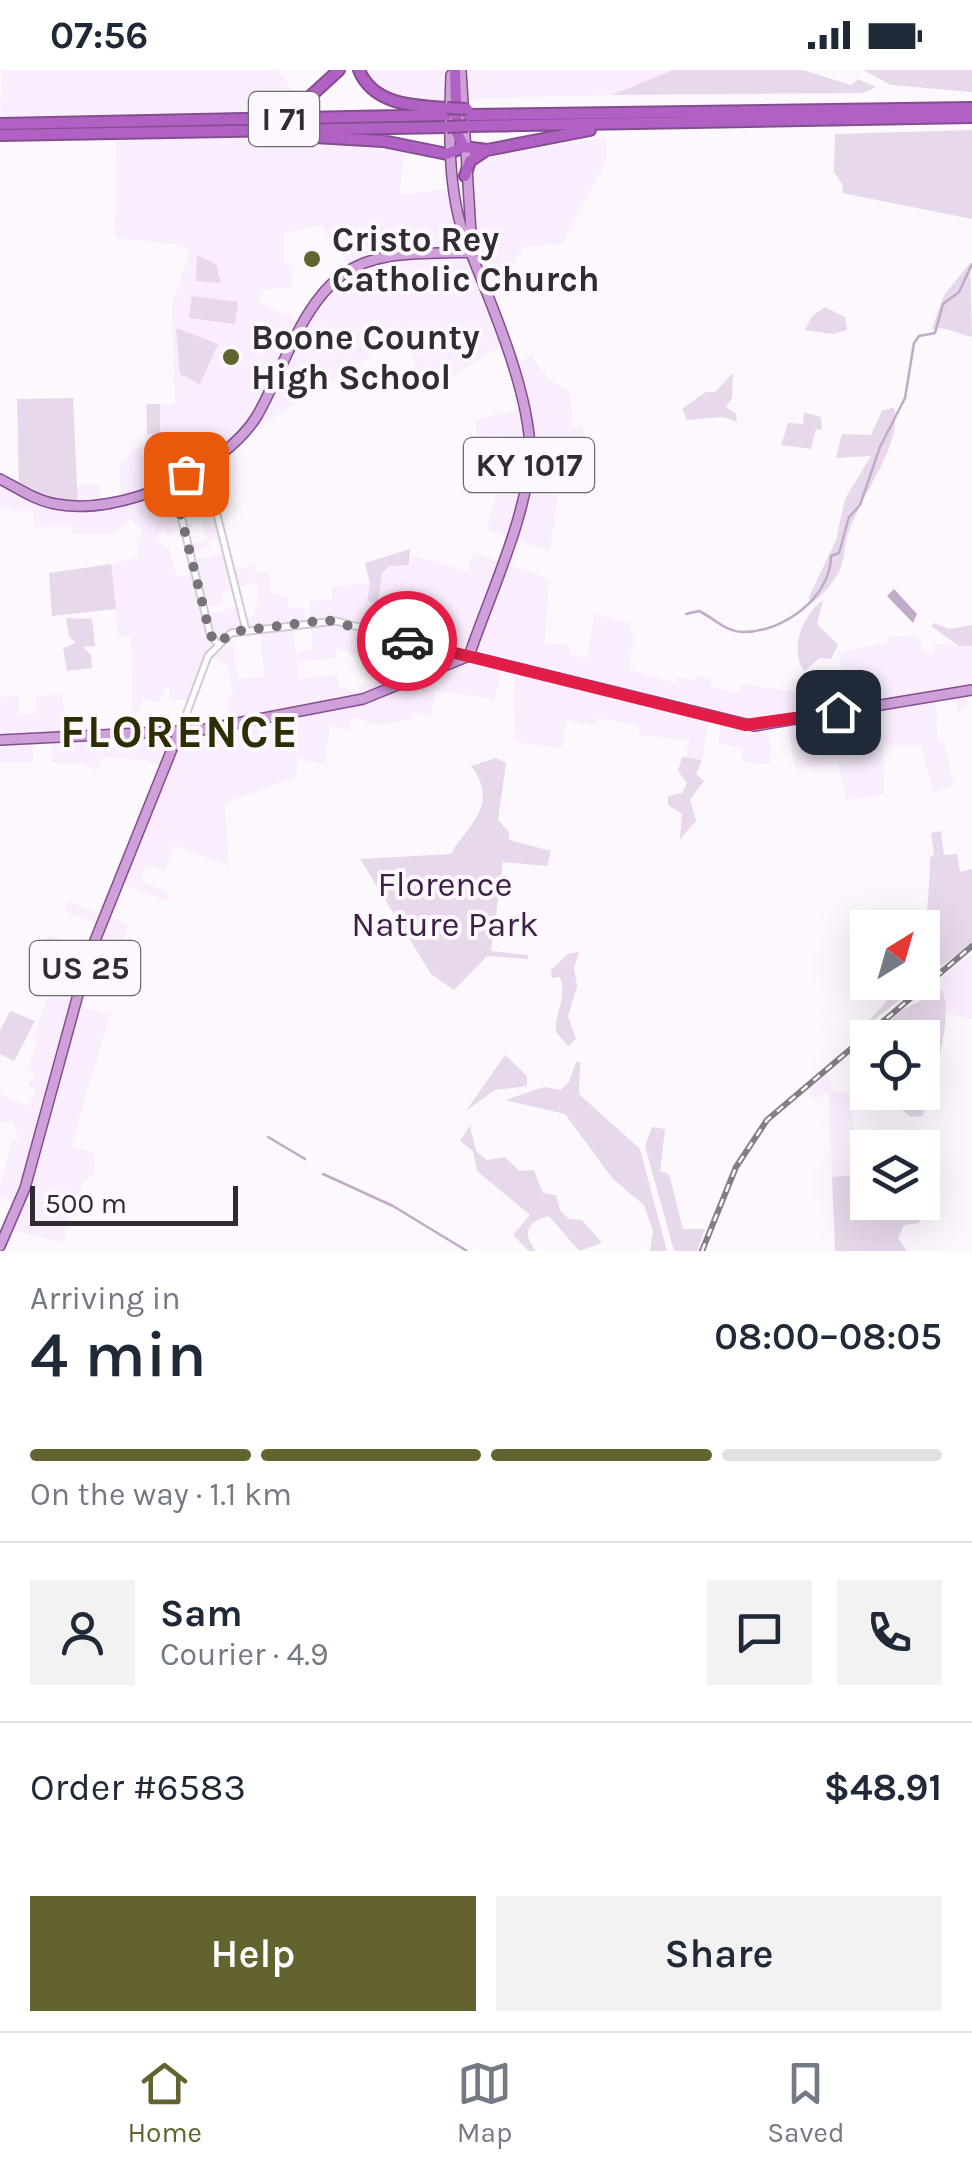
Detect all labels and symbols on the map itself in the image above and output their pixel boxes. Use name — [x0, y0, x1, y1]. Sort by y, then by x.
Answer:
road number: I 71 — [249, 92, 319, 146]
place label: Cristo Rey Catholic Church — [332, 219, 600, 300]
marker: Cristo Rey Catholic Church — [301, 248, 323, 270]
place label: Boone County High School — [251, 317, 480, 399]
marker: Boone County High School — [220, 346, 242, 368]
pin — [144, 432, 229, 517]
road number: KY 1017 — [464, 438, 594, 492]
courier — [357, 591, 457, 691]
pin — [796, 670, 881, 755]
district label: FLORENCE — [60, 706, 300, 758]
park label: Florence Nature Park — [351, 864, 539, 945]
north arrow — [850, 910, 940, 1000]
road number: US 25 — [30, 941, 140, 995]
scale bar — [30, 1181, 238, 1226]

